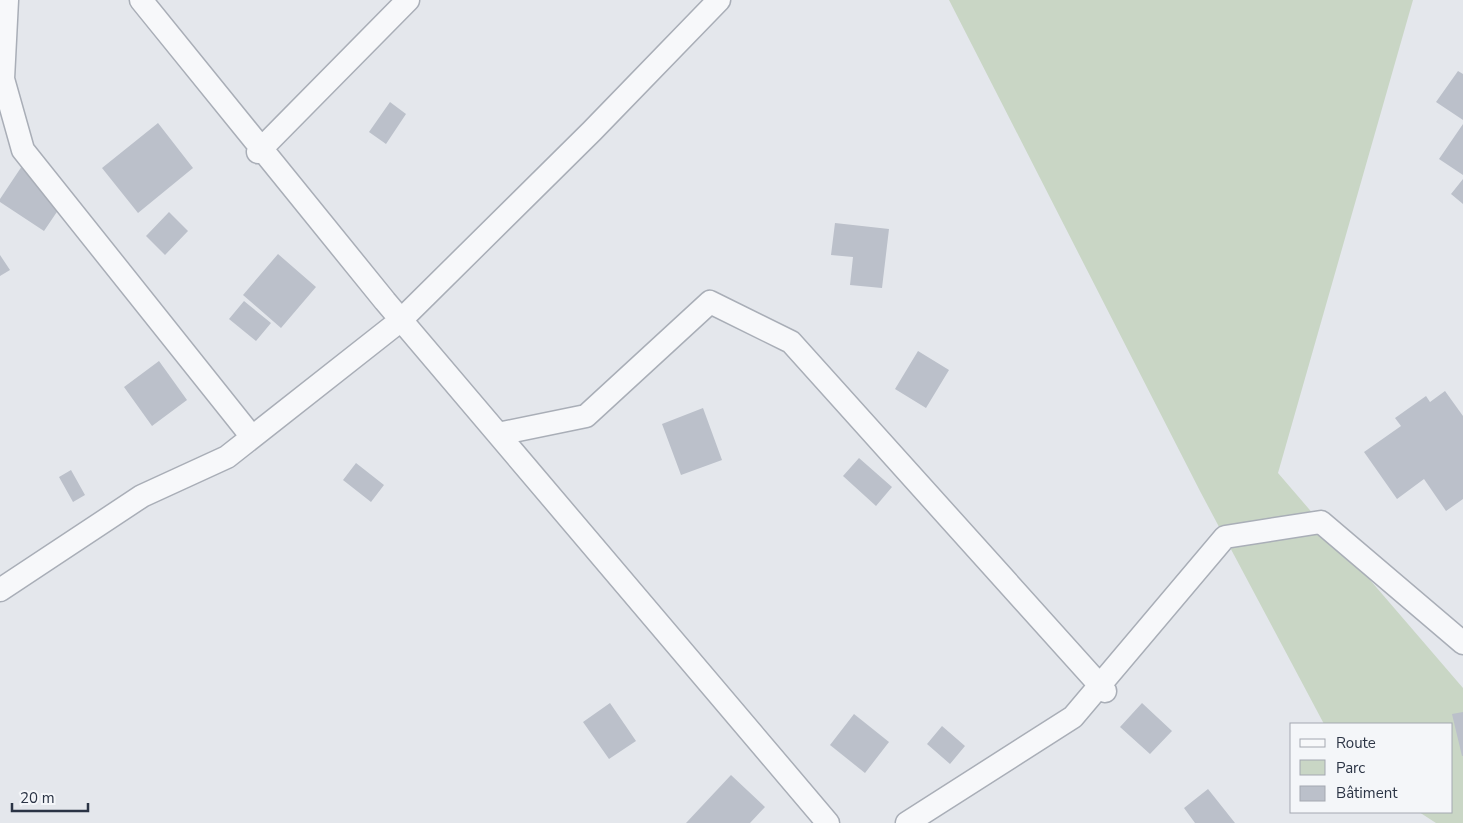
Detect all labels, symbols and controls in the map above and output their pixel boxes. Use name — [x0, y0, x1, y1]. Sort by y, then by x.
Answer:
legend — [1290, 723, 1453, 813]
text: Route — [1336, 733, 1376, 753]
text: Parc — [1336, 758, 1365, 778]
scale bar — [12, 780, 89, 812]
text: Bâtiment — [1336, 783, 1398, 803]
text: 20 m — [20, 788, 55, 808]

